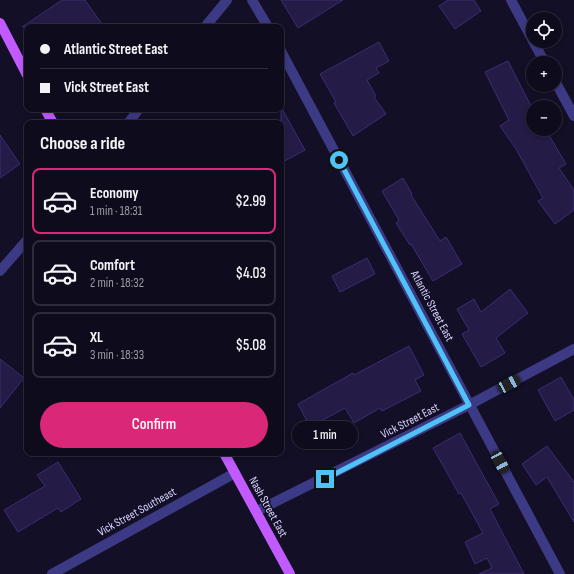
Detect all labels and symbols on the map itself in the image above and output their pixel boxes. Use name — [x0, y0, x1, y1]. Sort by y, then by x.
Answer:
route start — [330, 151, 348, 169]
street label: Atlantic Street East — [407, 267, 457, 344]
car — [496, 373, 522, 395]
street label: Vick Street East — [378, 400, 442, 442]
callout: 1 min — [292, 421, 358, 449]
car — [489, 449, 511, 475]
route end — [316, 470, 334, 488]
street label: Nash Street East — [245, 474, 291, 540]
street label: Vick Street Southeast — [95, 484, 179, 540]

